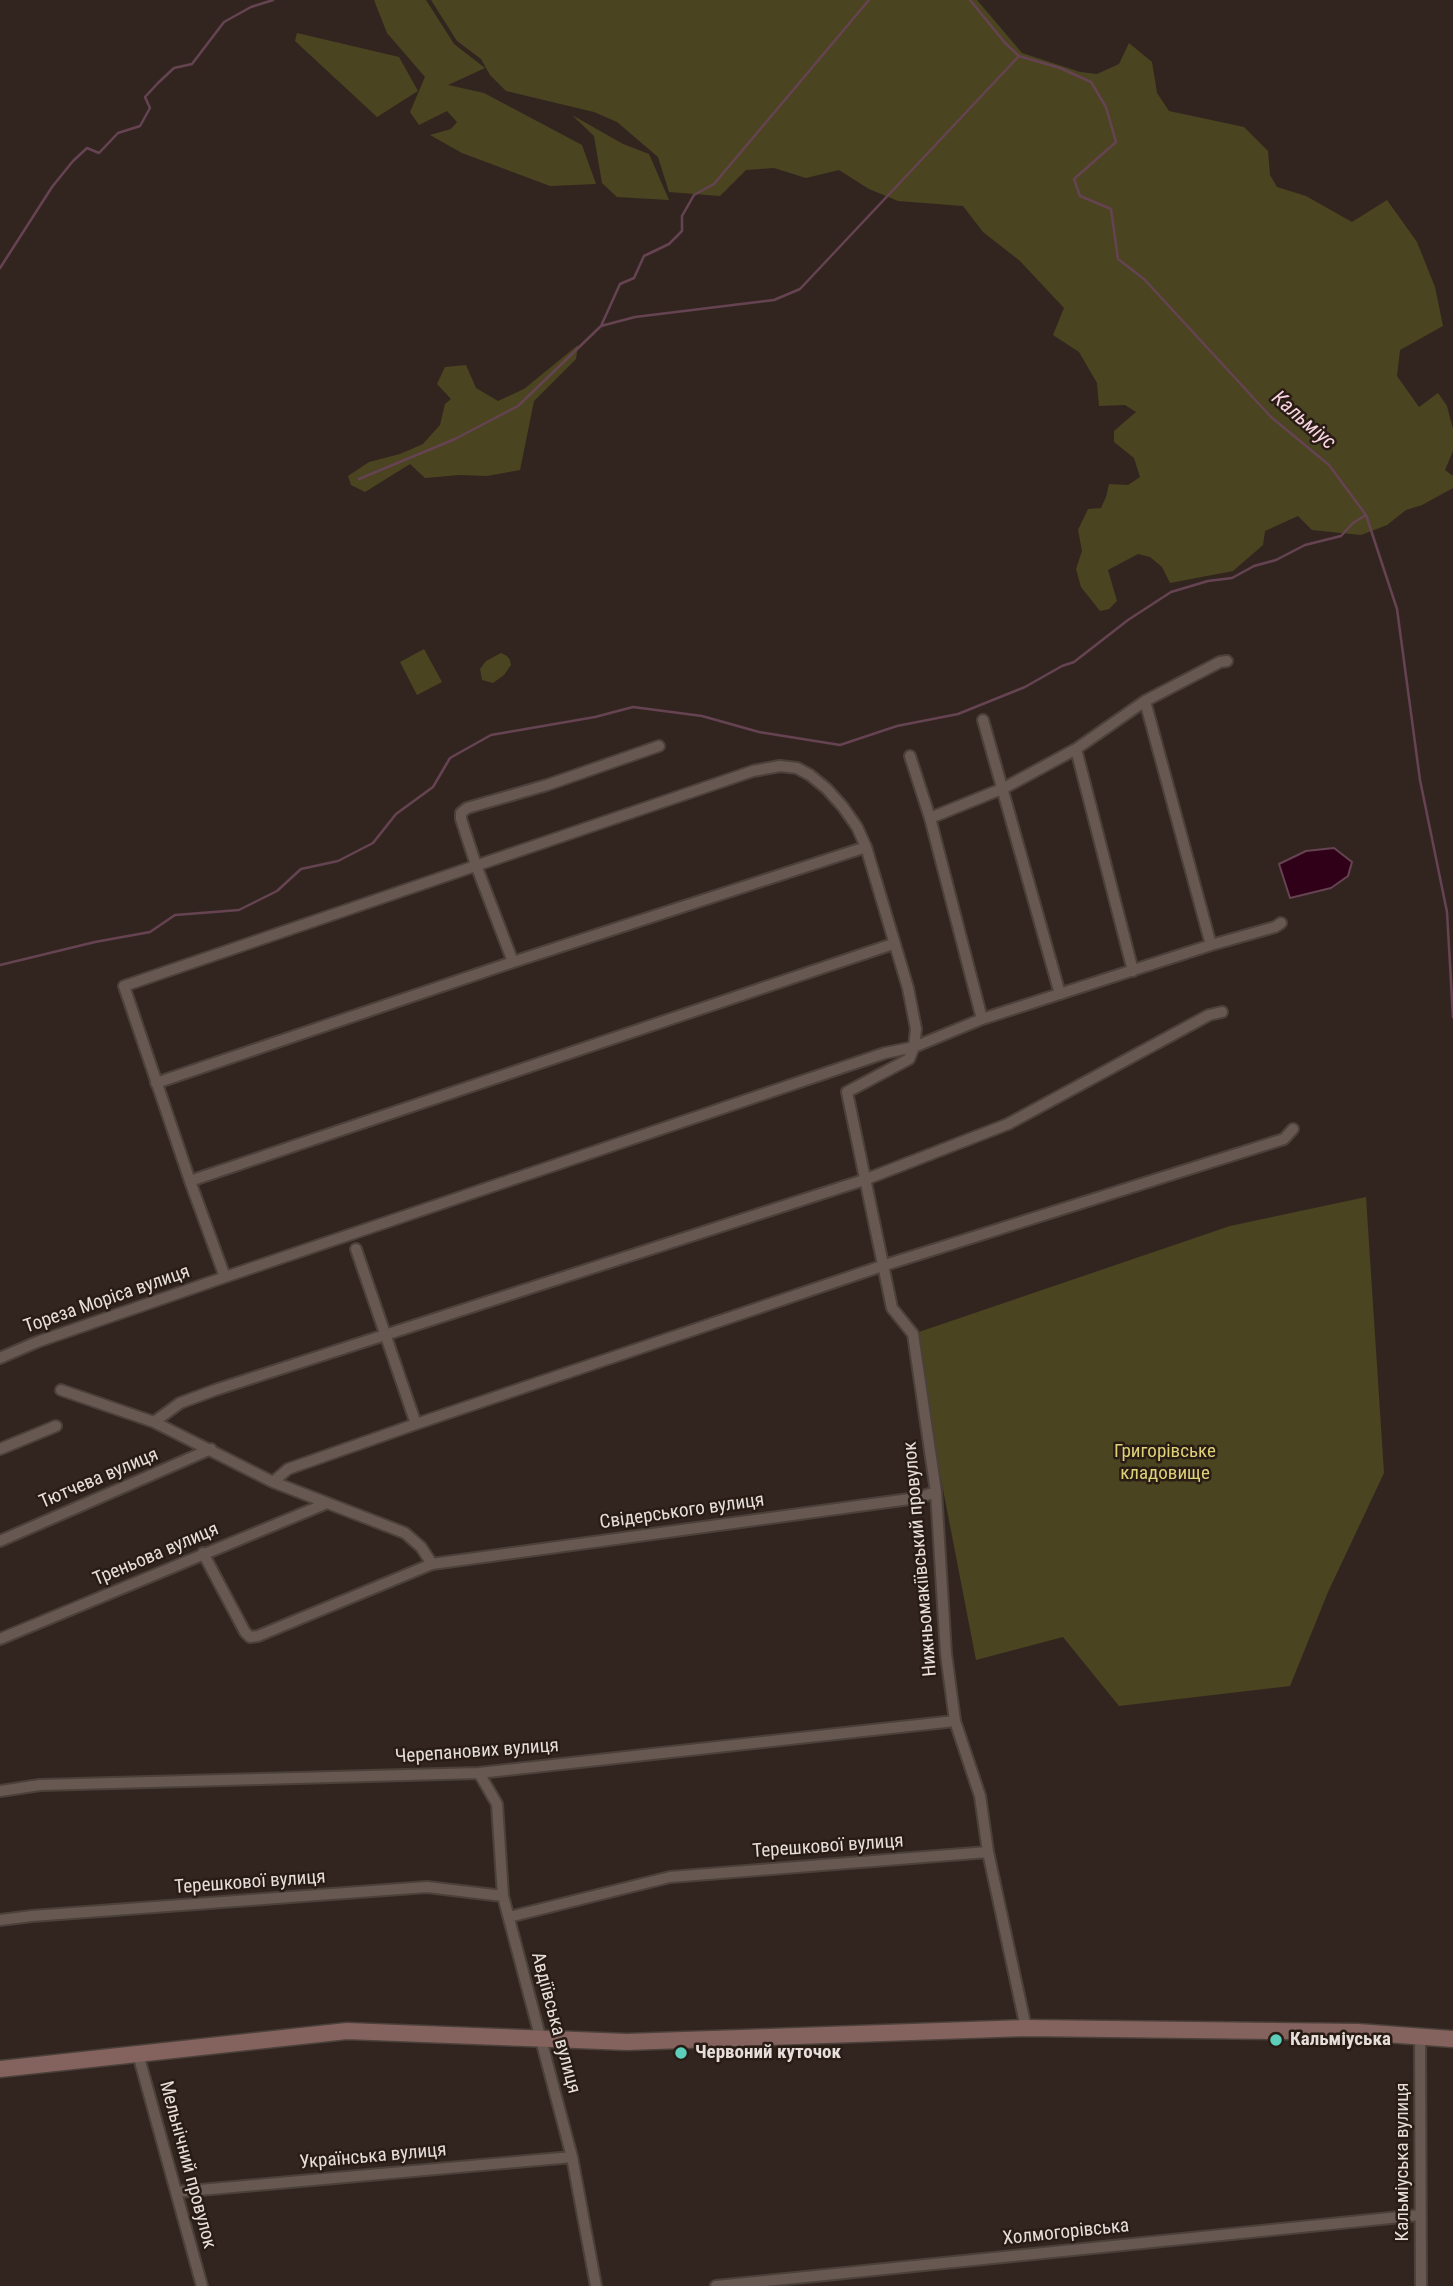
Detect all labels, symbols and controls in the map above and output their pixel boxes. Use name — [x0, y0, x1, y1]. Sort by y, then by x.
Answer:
water label: Кальміус — [1266, 386, 1340, 456]
street label: Тореза Моріса вулиця — [21, 1261, 193, 1339]
street label: Нижньомакіївський провулок — [899, 1441, 943, 1677]
park label: Григорівське кладовище — [1114, 1441, 1216, 1485]
street label: Тютчева вулиця — [36, 1444, 162, 1514]
street label: Свiдерського вулиця — [598, 1489, 766, 1535]
street label: Треньова вулиця — [90, 1518, 222, 1592]
street label: Черепанових вулиця — [394, 1735, 560, 1769]
street label: Терешкової вулиця — [752, 1830, 904, 1864]
street label: Терешкової вулиця — [174, 1866, 326, 1900]
street label: Авдіївська вулиця — [525, 1950, 585, 2096]
place label: Кальміуська — [1290, 2029, 1391, 2051]
marker: Кальміуська — [1268, 2032, 1284, 2048]
place label: Червоний куточок — [695, 2042, 841, 2064]
marker: Червоний куточок — [673, 2045, 689, 2061]
street label: Мельнiчний провулок — [154, 2079, 220, 2251]
street label: Кальміуська вулиця — [1392, 2082, 1414, 2242]
street label: Українська вулиця — [299, 2139, 447, 2175]
street label: Холмогорівська — [1002, 2215, 1130, 2251]

